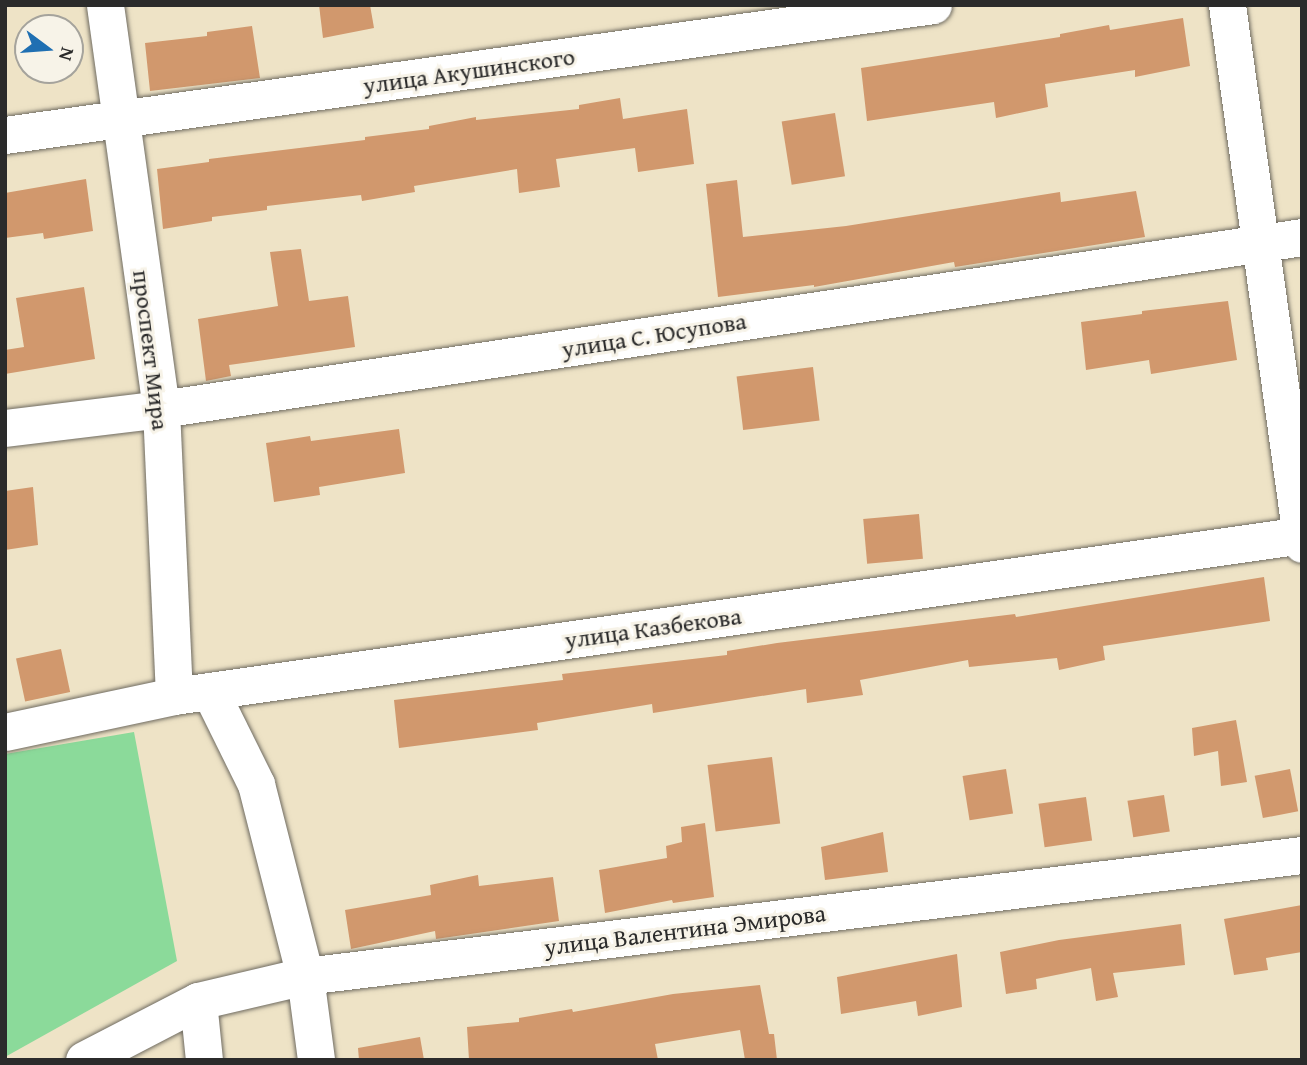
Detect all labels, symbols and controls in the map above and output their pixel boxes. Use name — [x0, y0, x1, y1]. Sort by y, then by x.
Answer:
north arrow — [14, 14, 84, 84]
street label: улица Акушинского — [361, 42, 577, 100]
text: N — [52, 44, 82, 64]
street label: проспект Мира — [127, 268, 175, 432]
street label: улица С. Юсупова — [560, 306, 748, 364]
street label: улица Казбекова — [563, 601, 743, 655]
street label: улица Валентина Эмирова — [543, 898, 827, 962]

